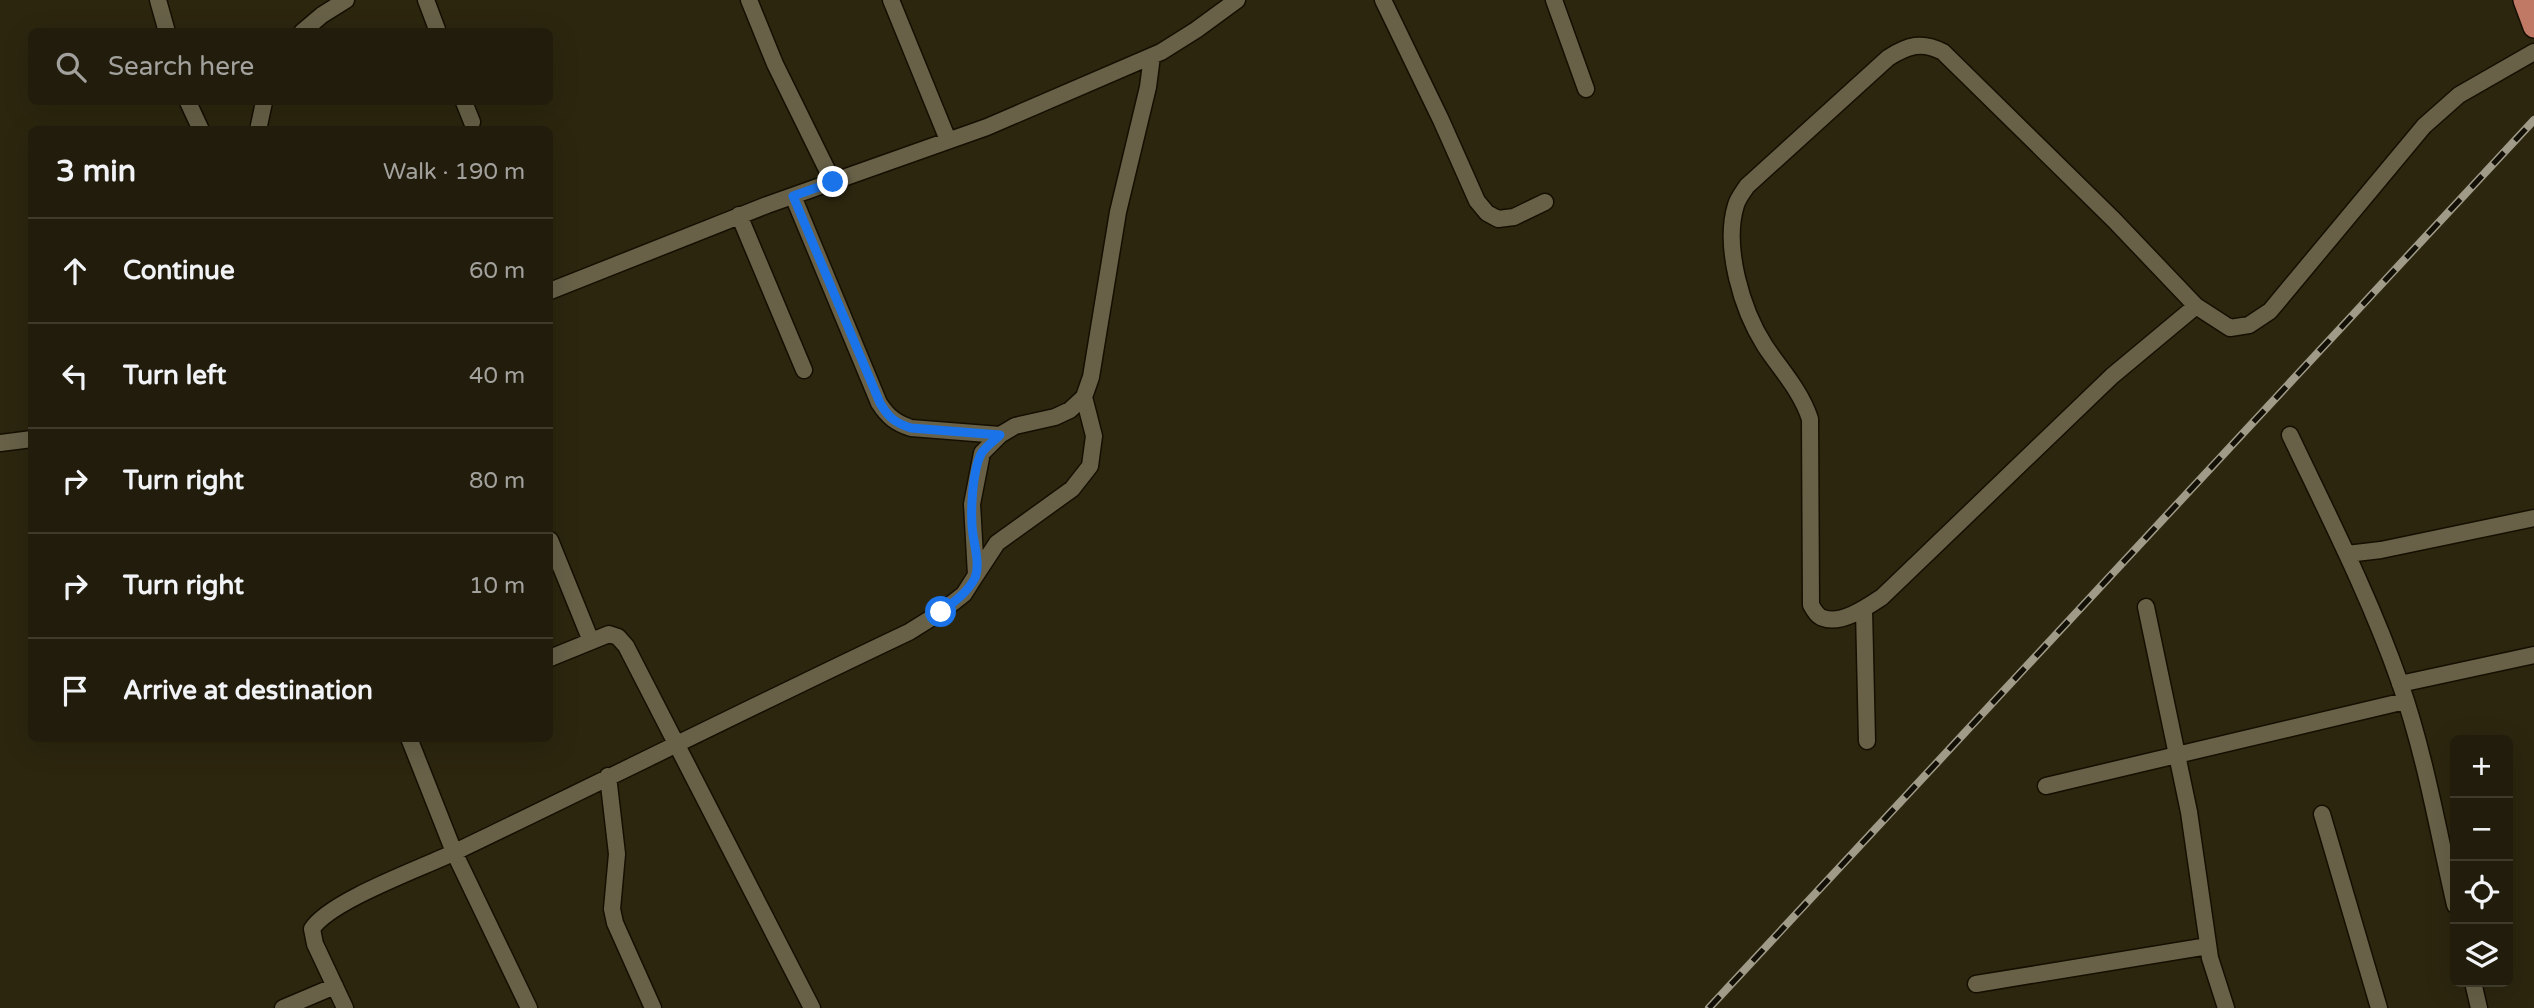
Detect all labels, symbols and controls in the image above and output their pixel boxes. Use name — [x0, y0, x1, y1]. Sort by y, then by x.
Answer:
search box — [28, 28, 553, 105]
icon: search — [52, 48, 90, 86]
text: Search here — [108, 51, 254, 82]
text: 3 min — [56, 153, 136, 190]
text: Walk · 190 m — [383, 158, 525, 186]
route end — [817, 166, 848, 197]
icon: ahead — [56, 252, 94, 290]
text: Continue — [123, 255, 235, 286]
text: 60 m — [469, 257, 525, 285]
icon: left — [56, 357, 94, 395]
text: Turn left — [123, 360, 226, 391]
text: 40 m — [469, 362, 525, 390]
icon: right — [56, 462, 94, 500]
text: Turn right — [123, 465, 244, 496]
text: 80 m — [469, 467, 525, 495]
icon: right — [56, 567, 94, 605]
text: Turn right — [123, 570, 244, 601]
text: 10 m — [469, 572, 525, 600]
route start — [925, 596, 956, 627]
icon: arrive — [56, 672, 94, 710]
text: Arrive at destination — [123, 675, 373, 706]
map controls — [2450, 735, 2513, 987]
button: + — [2450, 735, 2513, 798]
button: − — [2450, 798, 2513, 861]
button: locate — [2450, 861, 2513, 924]
button: layers — [2450, 924, 2513, 987]

